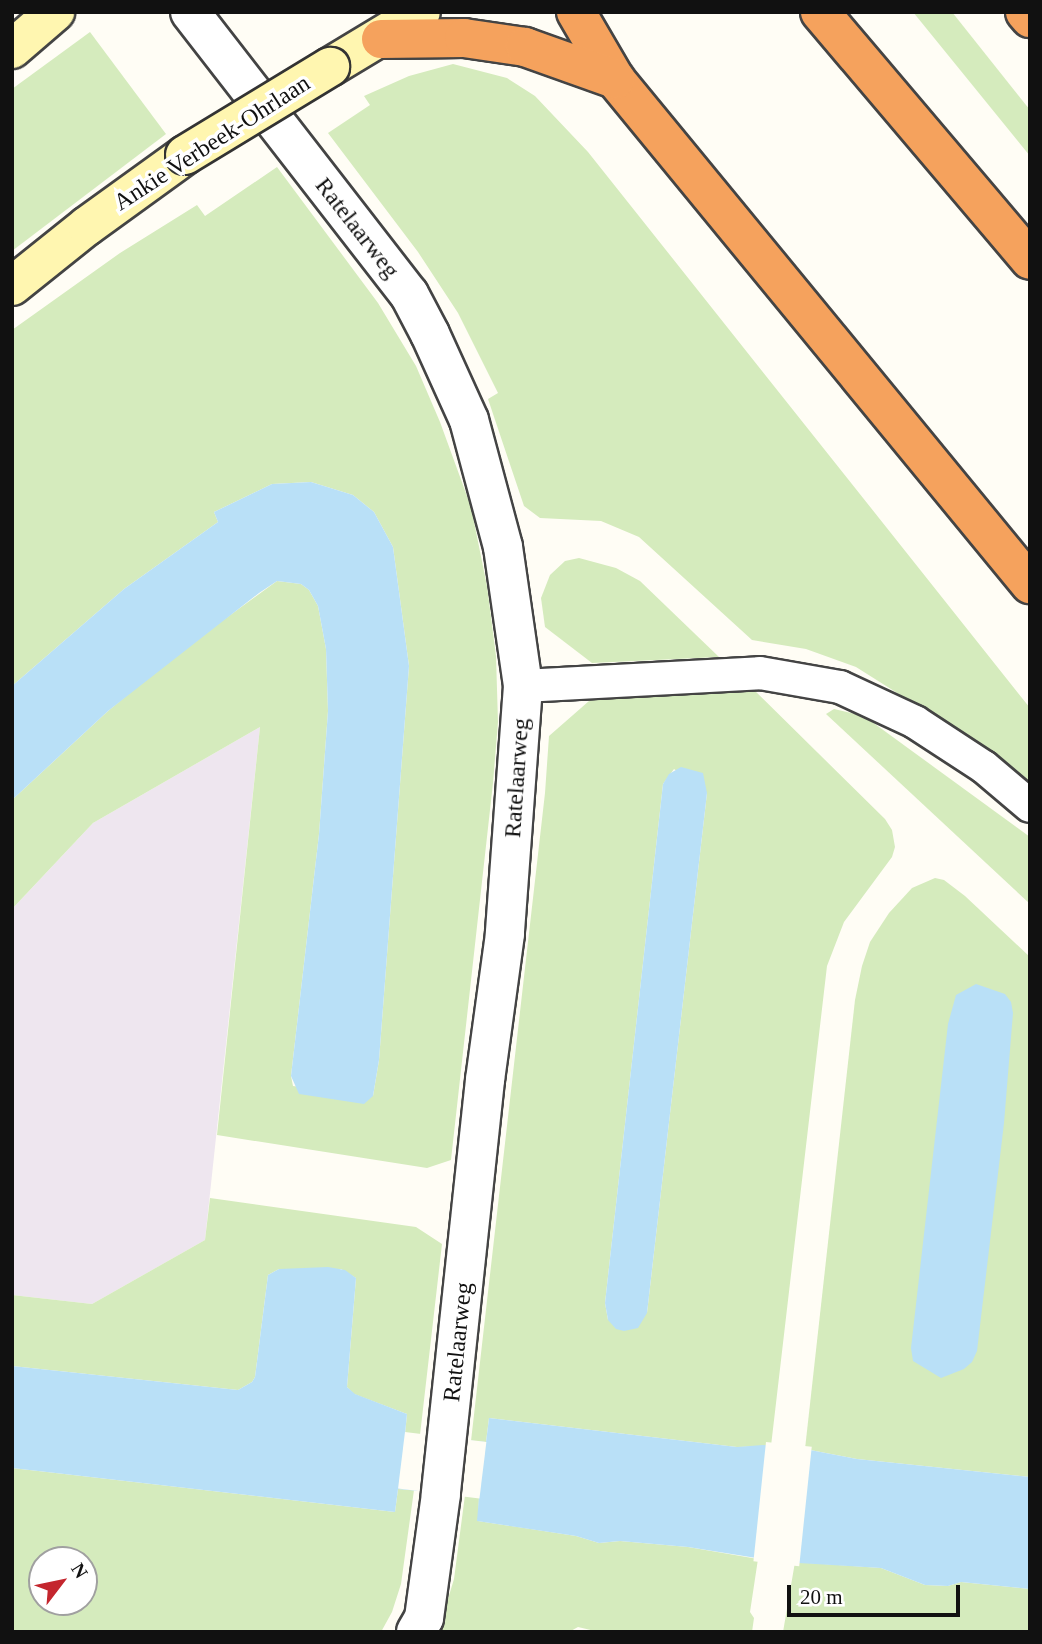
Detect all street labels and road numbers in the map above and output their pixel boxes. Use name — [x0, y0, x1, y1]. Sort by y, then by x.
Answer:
street label: Ankie Verbeek-Ohrlaan — [108, 69, 316, 217]
street label: Ratelaarweg — [309, 172, 405, 284]
street label: Ratelaarweg — [498, 717, 536, 839]
street label: Ratelaarweg — [437, 1281, 479, 1403]

